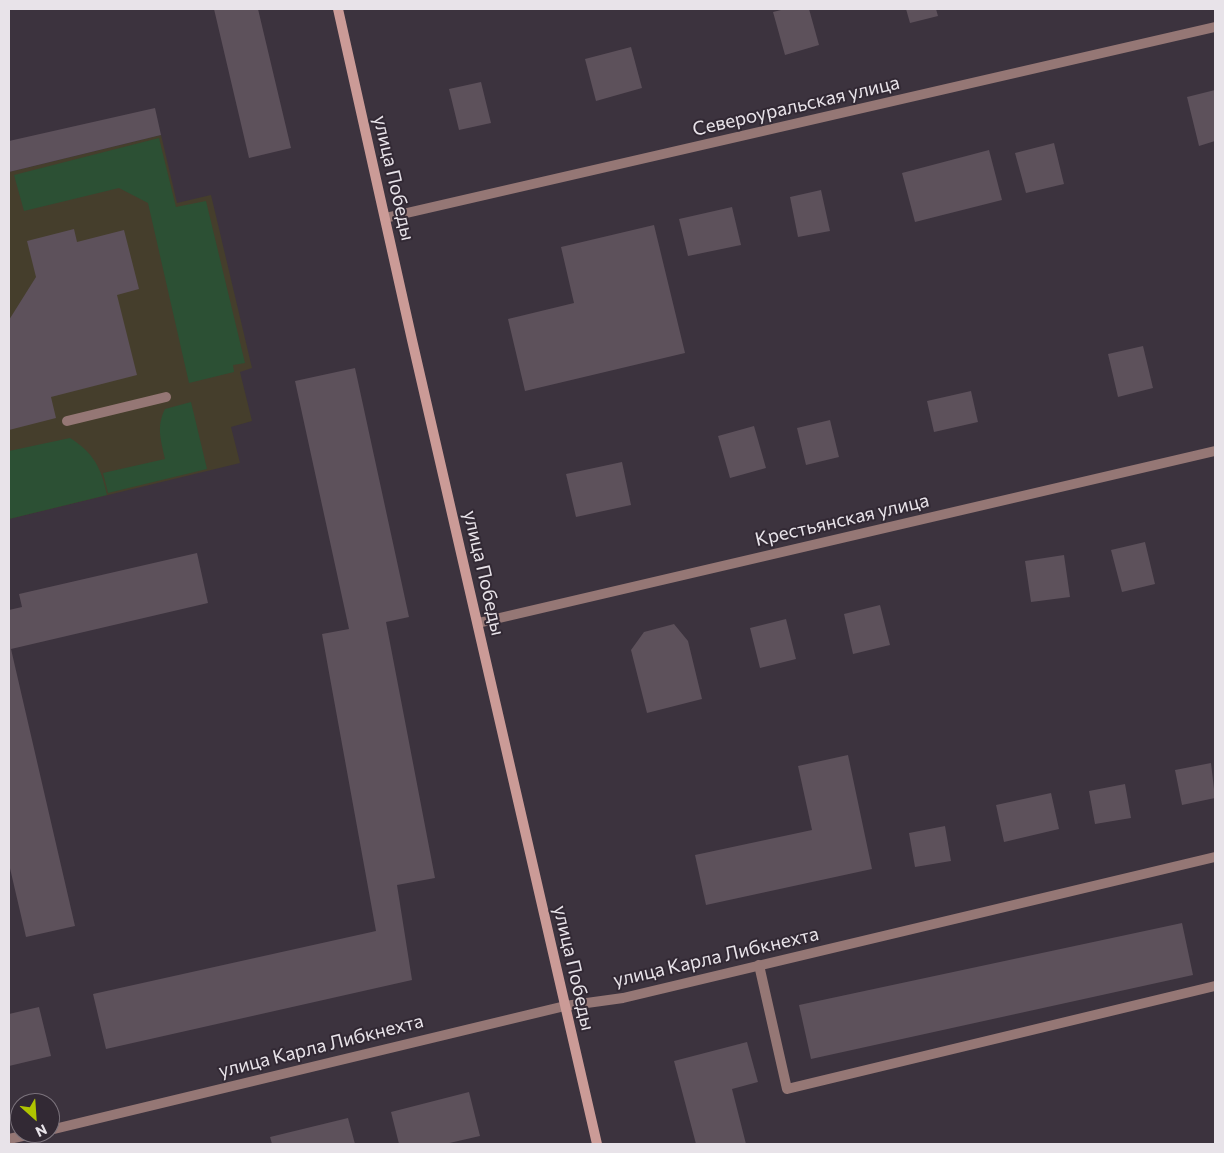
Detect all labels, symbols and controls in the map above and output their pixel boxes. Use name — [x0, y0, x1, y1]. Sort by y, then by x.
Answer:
street label: Североуральская улица — [690, 71, 902, 141]
street label: улица Победы — [369, 113, 419, 243]
street label: Крестьянская улица — [753, 489, 931, 551]
street label: улица Победы — [459, 508, 509, 638]
street label: улица Победы — [549, 903, 599, 1033]
street label: улица Карла Либкнехта — [611, 922, 821, 992]
street label: улица Карла Либкнехта — [216, 1009, 426, 1083]
north arrow — [10, 1093, 60, 1143]
text: N — [33, 1121, 50, 1141]

